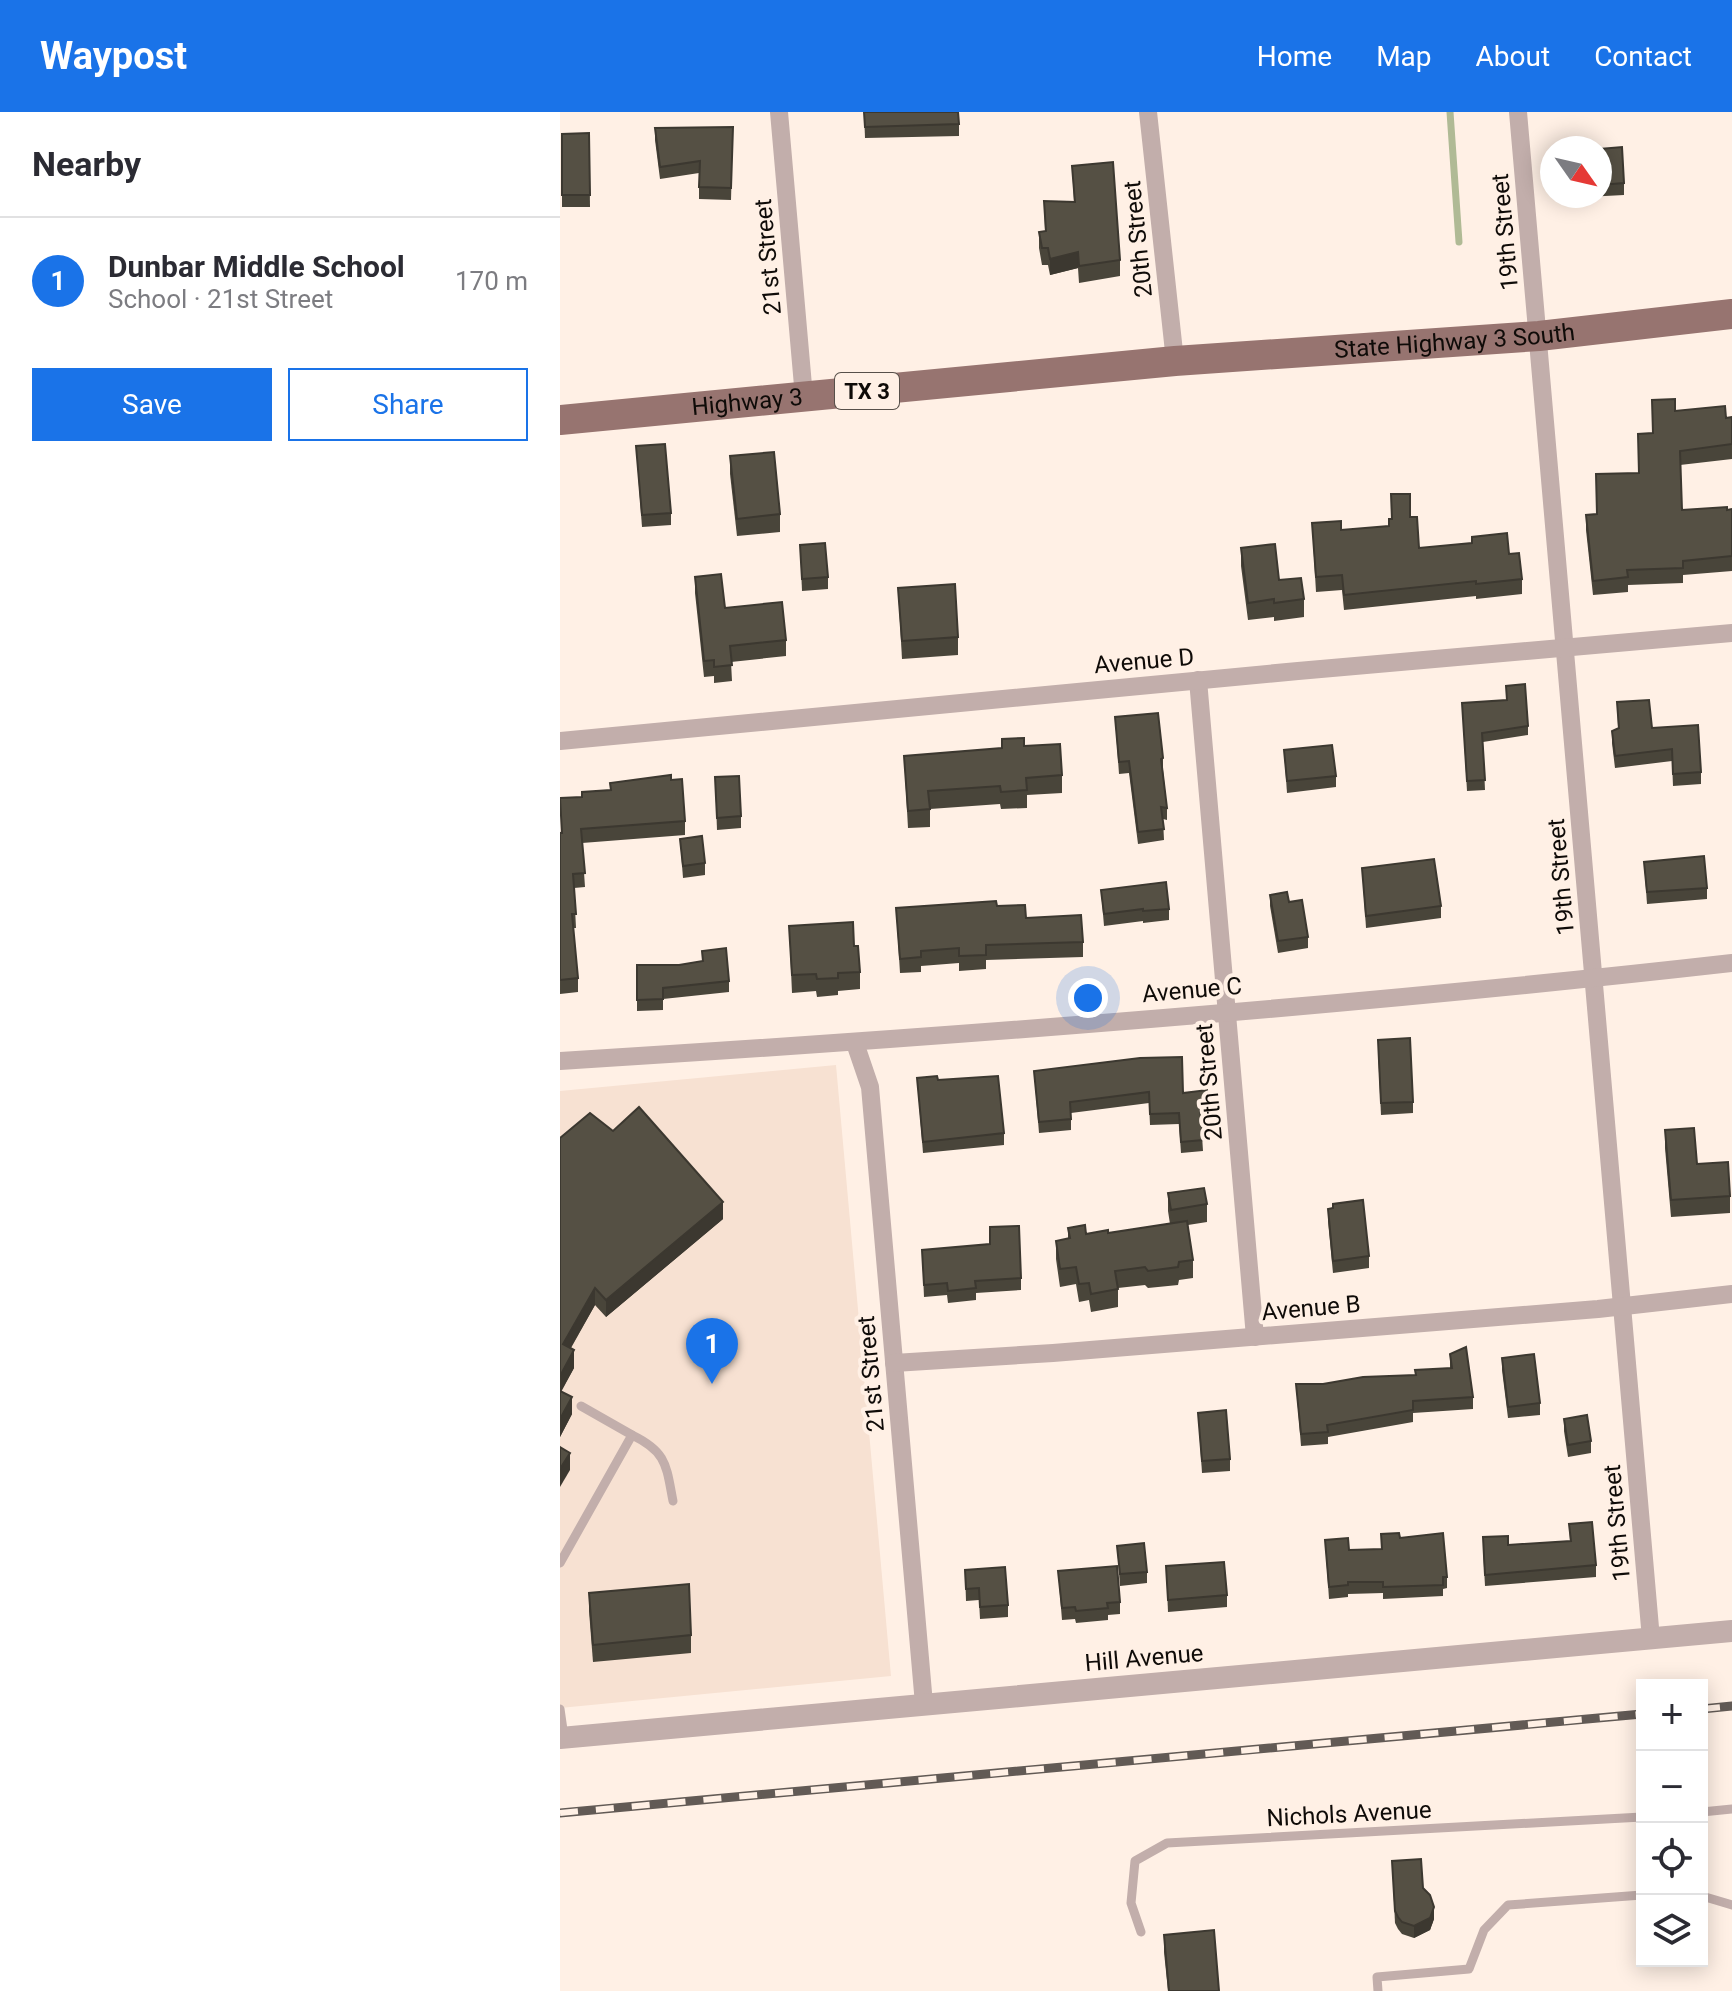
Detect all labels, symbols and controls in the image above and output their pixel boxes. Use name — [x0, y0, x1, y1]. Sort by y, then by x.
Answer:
text: Waypost — [40, 34, 187, 78]
text: Home — [1257, 40, 1332, 73]
text: Map — [1376, 40, 1432, 73]
text: About — [1476, 40, 1550, 73]
text: Contact — [1594, 40, 1692, 73]
north arrow — [1540, 136, 1612, 208]
text: Nearby — [32, 144, 141, 184]
street label: 19th Street — [1486, 172, 1524, 292]
street label: 20th Street — [1118, 179, 1158, 299]
street label: 21st Street — [749, 198, 787, 316]
text: Dunbar Middle School — [108, 249, 405, 284]
text: 1 — [51, 266, 65, 296]
text: 170 m — [455, 266, 528, 296]
text: School · 21st Street — [108, 284, 333, 314]
street label: State Highway 3 South — [1333, 318, 1576, 364]
button: Save — [32, 368, 272, 441]
button: Share — [288, 368, 528, 441]
road number: TX 3 — [835, 373, 899, 409]
street label: Highway 3 — [690, 383, 804, 421]
street label: Avenue D — [1093, 643, 1195, 679]
street label: 19th Street — [1542, 817, 1580, 937]
street label: Avenue C — [1141, 972, 1243, 1008]
your location — [1068, 978, 1108, 1018]
street label: 20th Street — [1190, 1022, 1228, 1142]
street label: Avenue B — [1260, 1290, 1362, 1326]
street label: 21st Street — [852, 1315, 890, 1433]
pin: 1 — [686, 1318, 738, 1384]
street label: 19th Street — [1598, 1463, 1636, 1583]
street label: Hill Avenue — [1083, 1639, 1205, 1677]
map controls — [1636, 1679, 1708, 1967]
button: + — [1636, 1679, 1708, 1751]
button: − — [1636, 1751, 1708, 1823]
street label: Nichols Avenue — [1266, 1796, 1432, 1832]
button: locate — [1636, 1823, 1708, 1895]
button: layers — [1636, 1895, 1708, 1967]

